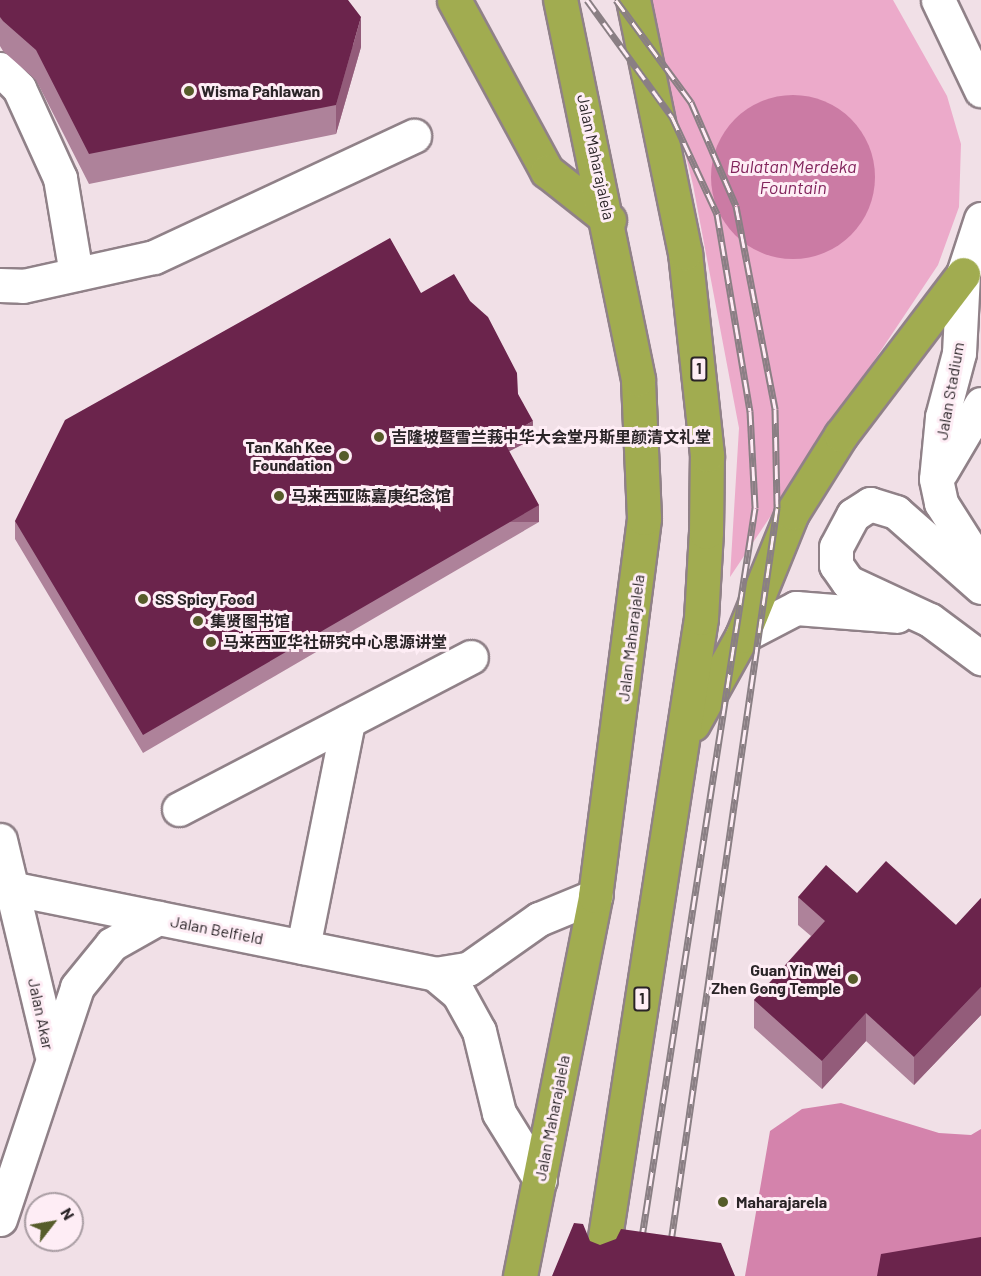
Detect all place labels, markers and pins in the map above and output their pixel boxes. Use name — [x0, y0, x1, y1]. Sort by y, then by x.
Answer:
place label: Wisma Pahlawan — [201, 81, 320, 101]
marker: Wisma Pahlawan — [182, 84, 196, 98]
place label: 吉隆坡暨雪兰莪中华大会堂丹斯里颜清文礼堂 — [391, 427, 711, 447]
marker: 吉隆坡暨雪兰莪中华大会堂丹斯里颜清文礼堂 — [372, 430, 386, 444]
place label: Tan Kah Kee Foundation — [245, 437, 332, 475]
marker: Tan Kah Kee Foundation — [337, 449, 351, 463]
place label: 马来西亚陈嘉庚纪念馆 — [291, 486, 451, 506]
marker: 马来西亚陈嘉庚纪念馆 — [272, 489, 286, 503]
place label: SS Spicy Food — [155, 589, 254, 609]
marker: SS Spicy Food — [136, 592, 150, 606]
place label: 集贤图书馆 — [210, 611, 290, 631]
marker: 集贤图书馆 — [191, 614, 205, 628]
place label: 马来西亚华社研究中心思源讲堂 — [223, 632, 447, 652]
marker: 马来西亚华社研究中心思源讲堂 — [204, 635, 218, 649]
place label: Guan Yin Wei Zhen Gong Temple — [711, 960, 841, 998]
marker: Guan Yin Wei Zhen Gong Temple — [846, 972, 860, 986]
place label: Maharajarela — [736, 1192, 827, 1212]
marker: Maharajarela — [714, 1193, 732, 1211]

